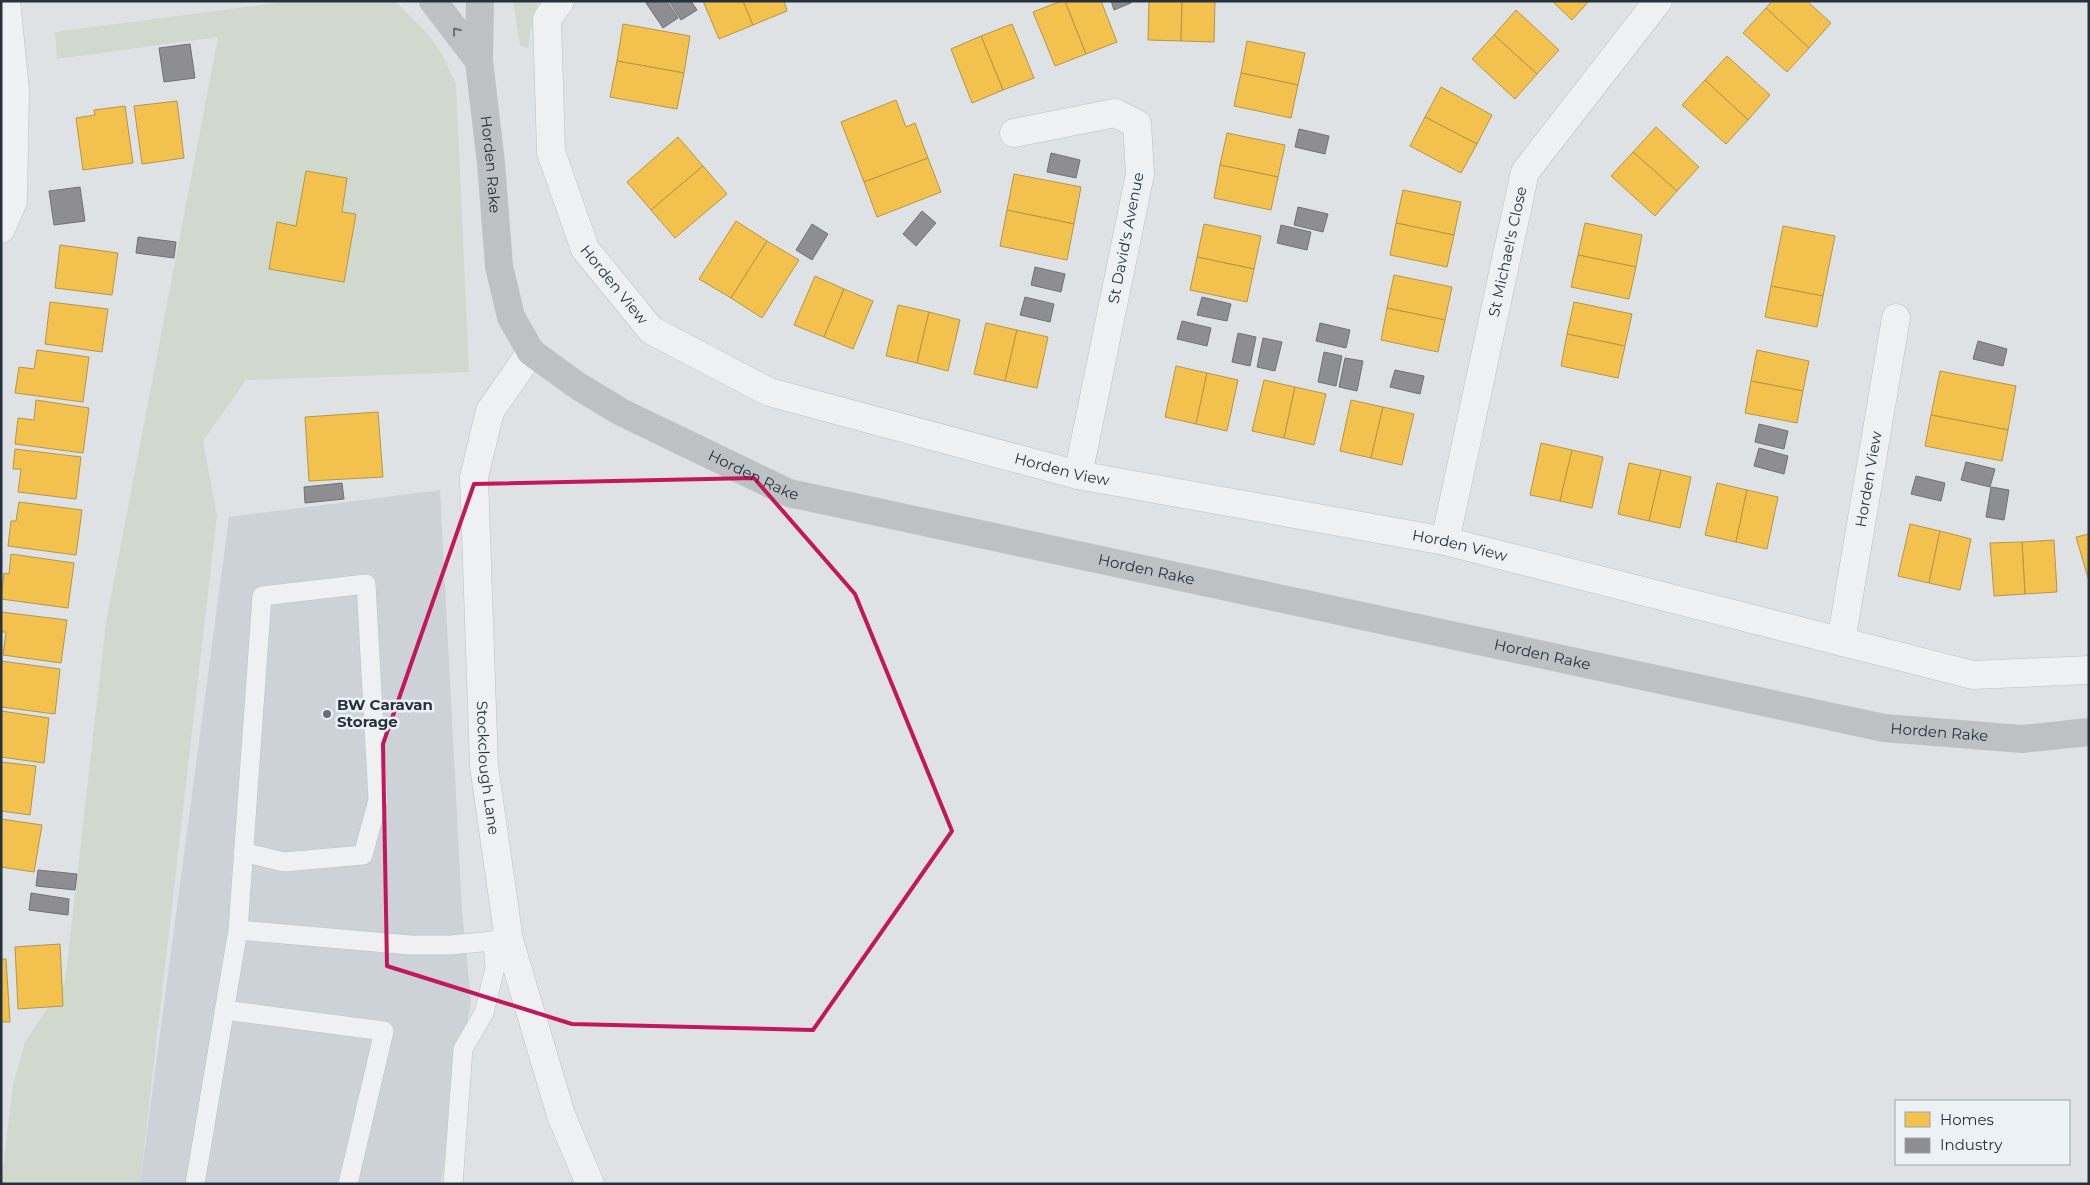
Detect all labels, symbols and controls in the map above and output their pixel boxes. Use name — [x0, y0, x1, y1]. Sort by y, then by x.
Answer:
one-way arrow — [453, 27, 462, 37]
street label: Horden Rake — [476, 114, 505, 214]
street label: St David's Avenue — [1103, 171, 1148, 305]
street label: St Michael's Close — [1484, 185, 1531, 319]
street label: Horden View — [576, 241, 653, 329]
street label: Horden View — [1851, 429, 1886, 529]
street label: Horden Rake — [705, 446, 800, 504]
street label: Horden View — [1013, 448, 1112, 490]
street label: Horden View — [1411, 525, 1510, 566]
street label: Horden Rake — [1097, 550, 1196, 589]
street label: Horden Rake — [1493, 635, 1592, 674]
place label: BW Caravan Storage — [337, 695, 433, 731]
street label: Stockclough Lane — [473, 700, 504, 836]
marker: BW Caravan Storage — [321, 708, 333, 720]
street label: Horden Rake — [1890, 719, 1989, 745]
legend — [1895, 1100, 2070, 1165]
text: Homes — [1940, 1110, 1994, 1129]
text: Industry — [1940, 1135, 2003, 1154]

